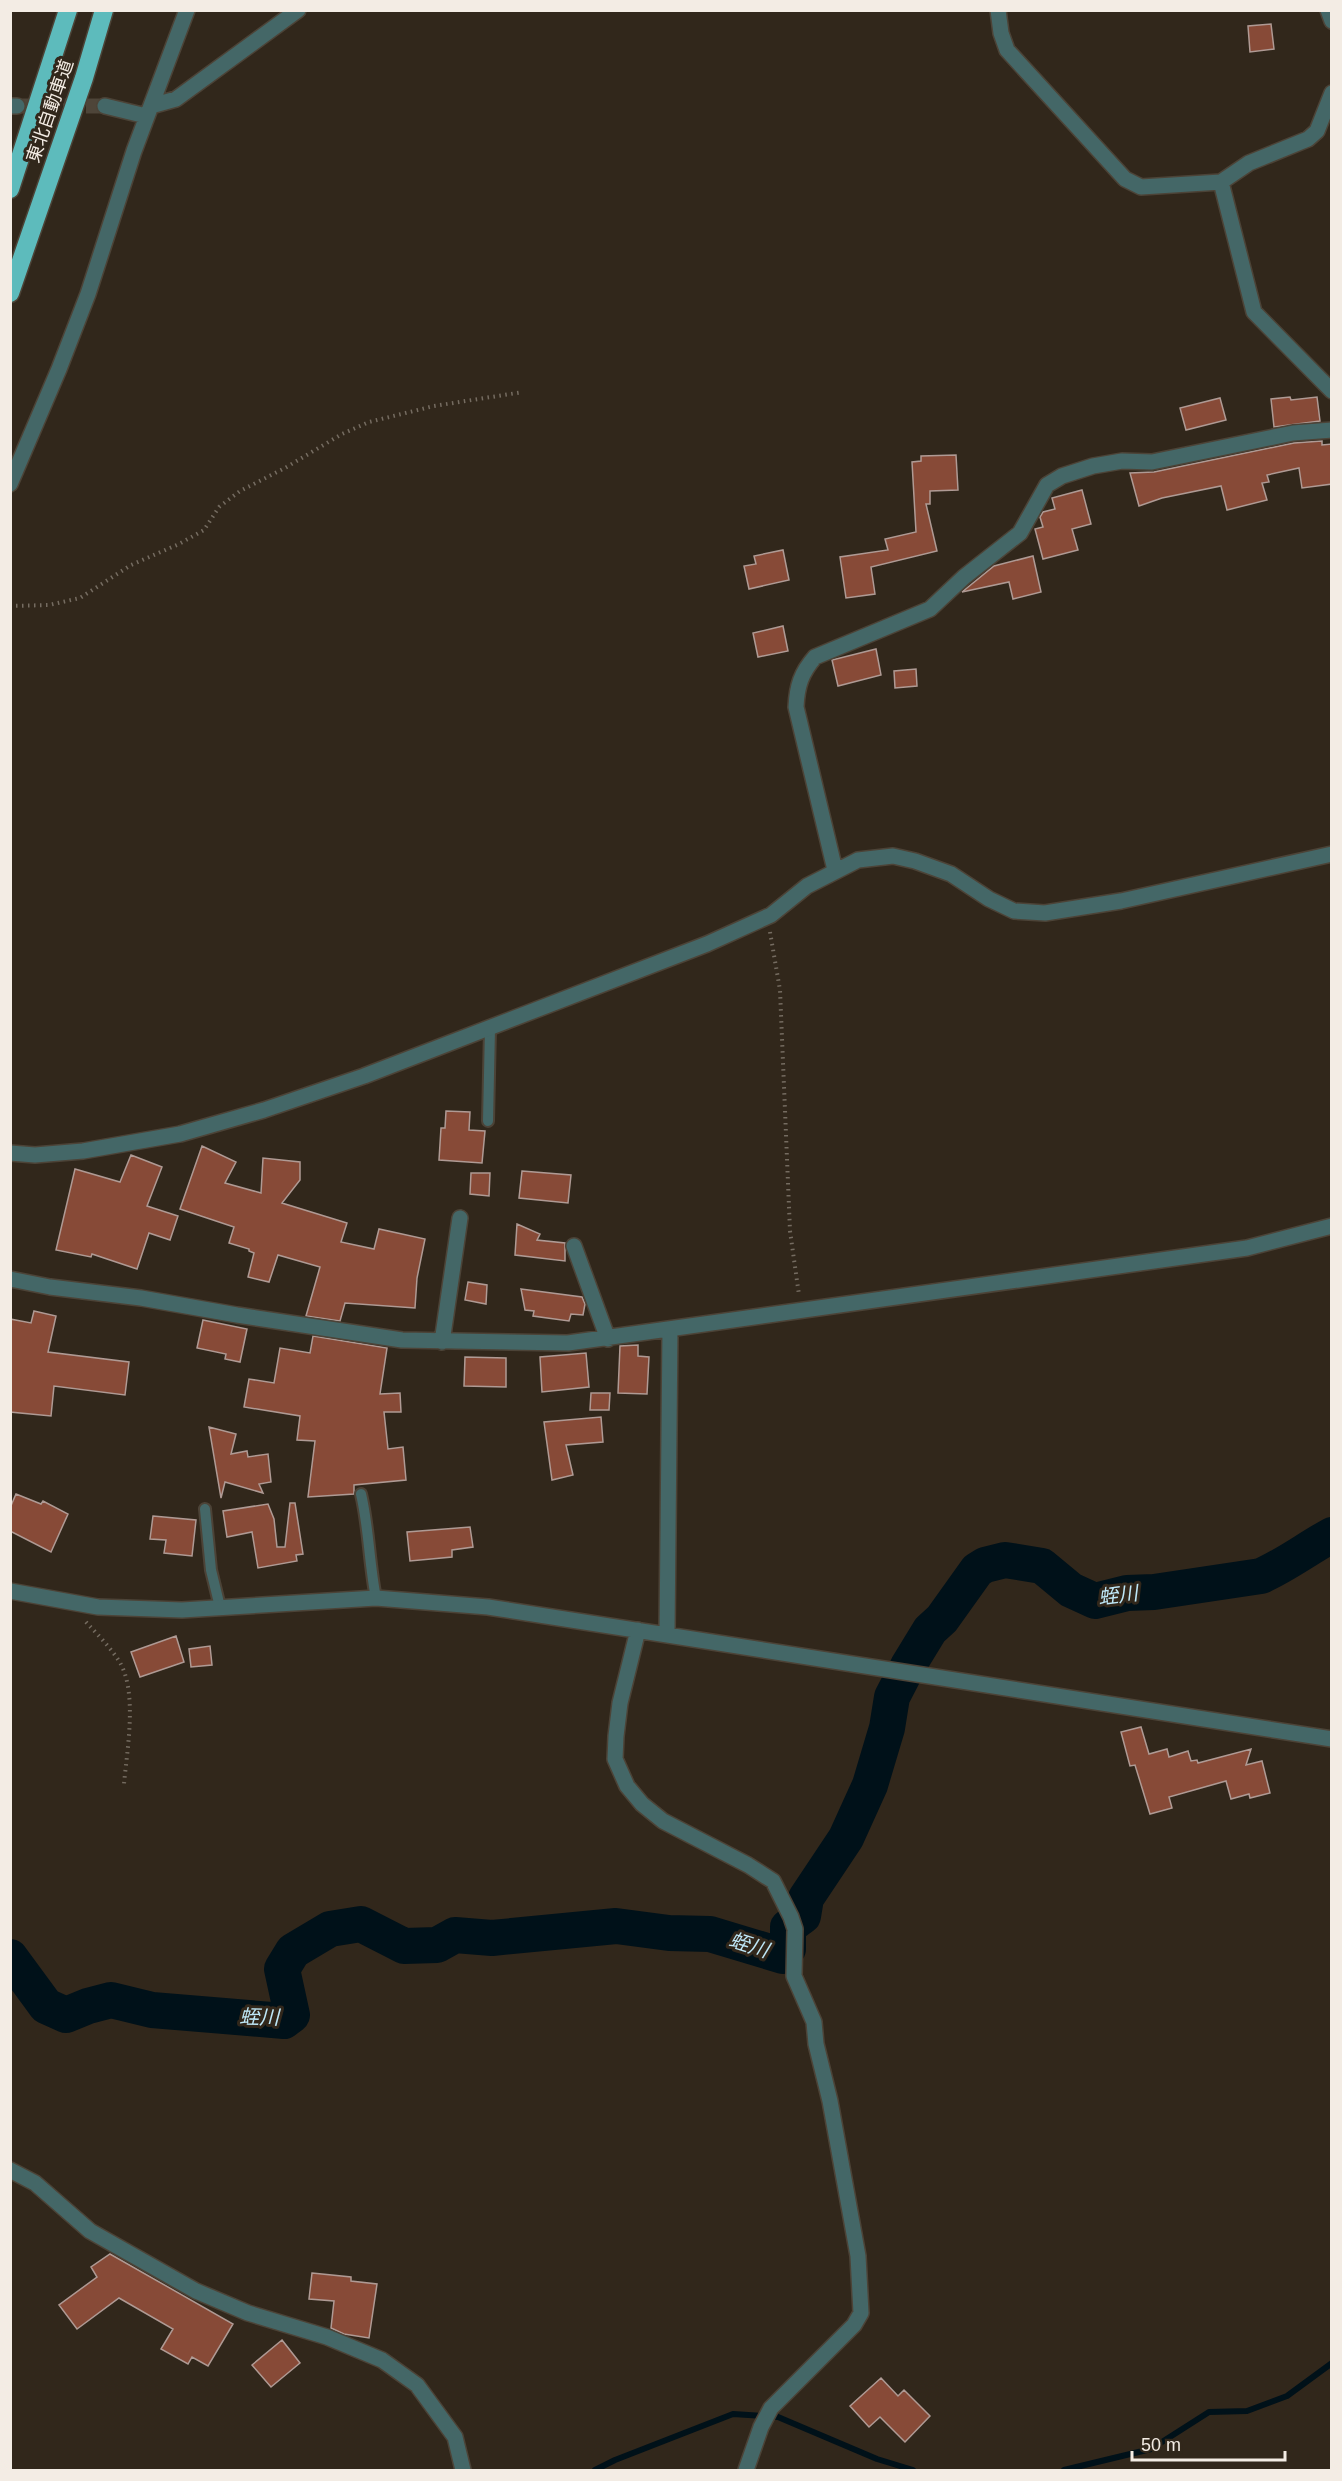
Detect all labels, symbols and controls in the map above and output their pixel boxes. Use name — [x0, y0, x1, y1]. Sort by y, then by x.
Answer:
street label: 東北自動車道 — [23, 57, 77, 165]
water label: 蛭川 — [1097, 1581, 1141, 1608]
water label: 蛭川 — [727, 1929, 773, 1962]
water label: 蛭川 — [239, 2006, 281, 2028]
scale bar — [1132, 2424, 1285, 2462]
text: 50 m — [1141, 2435, 1181, 2455]

